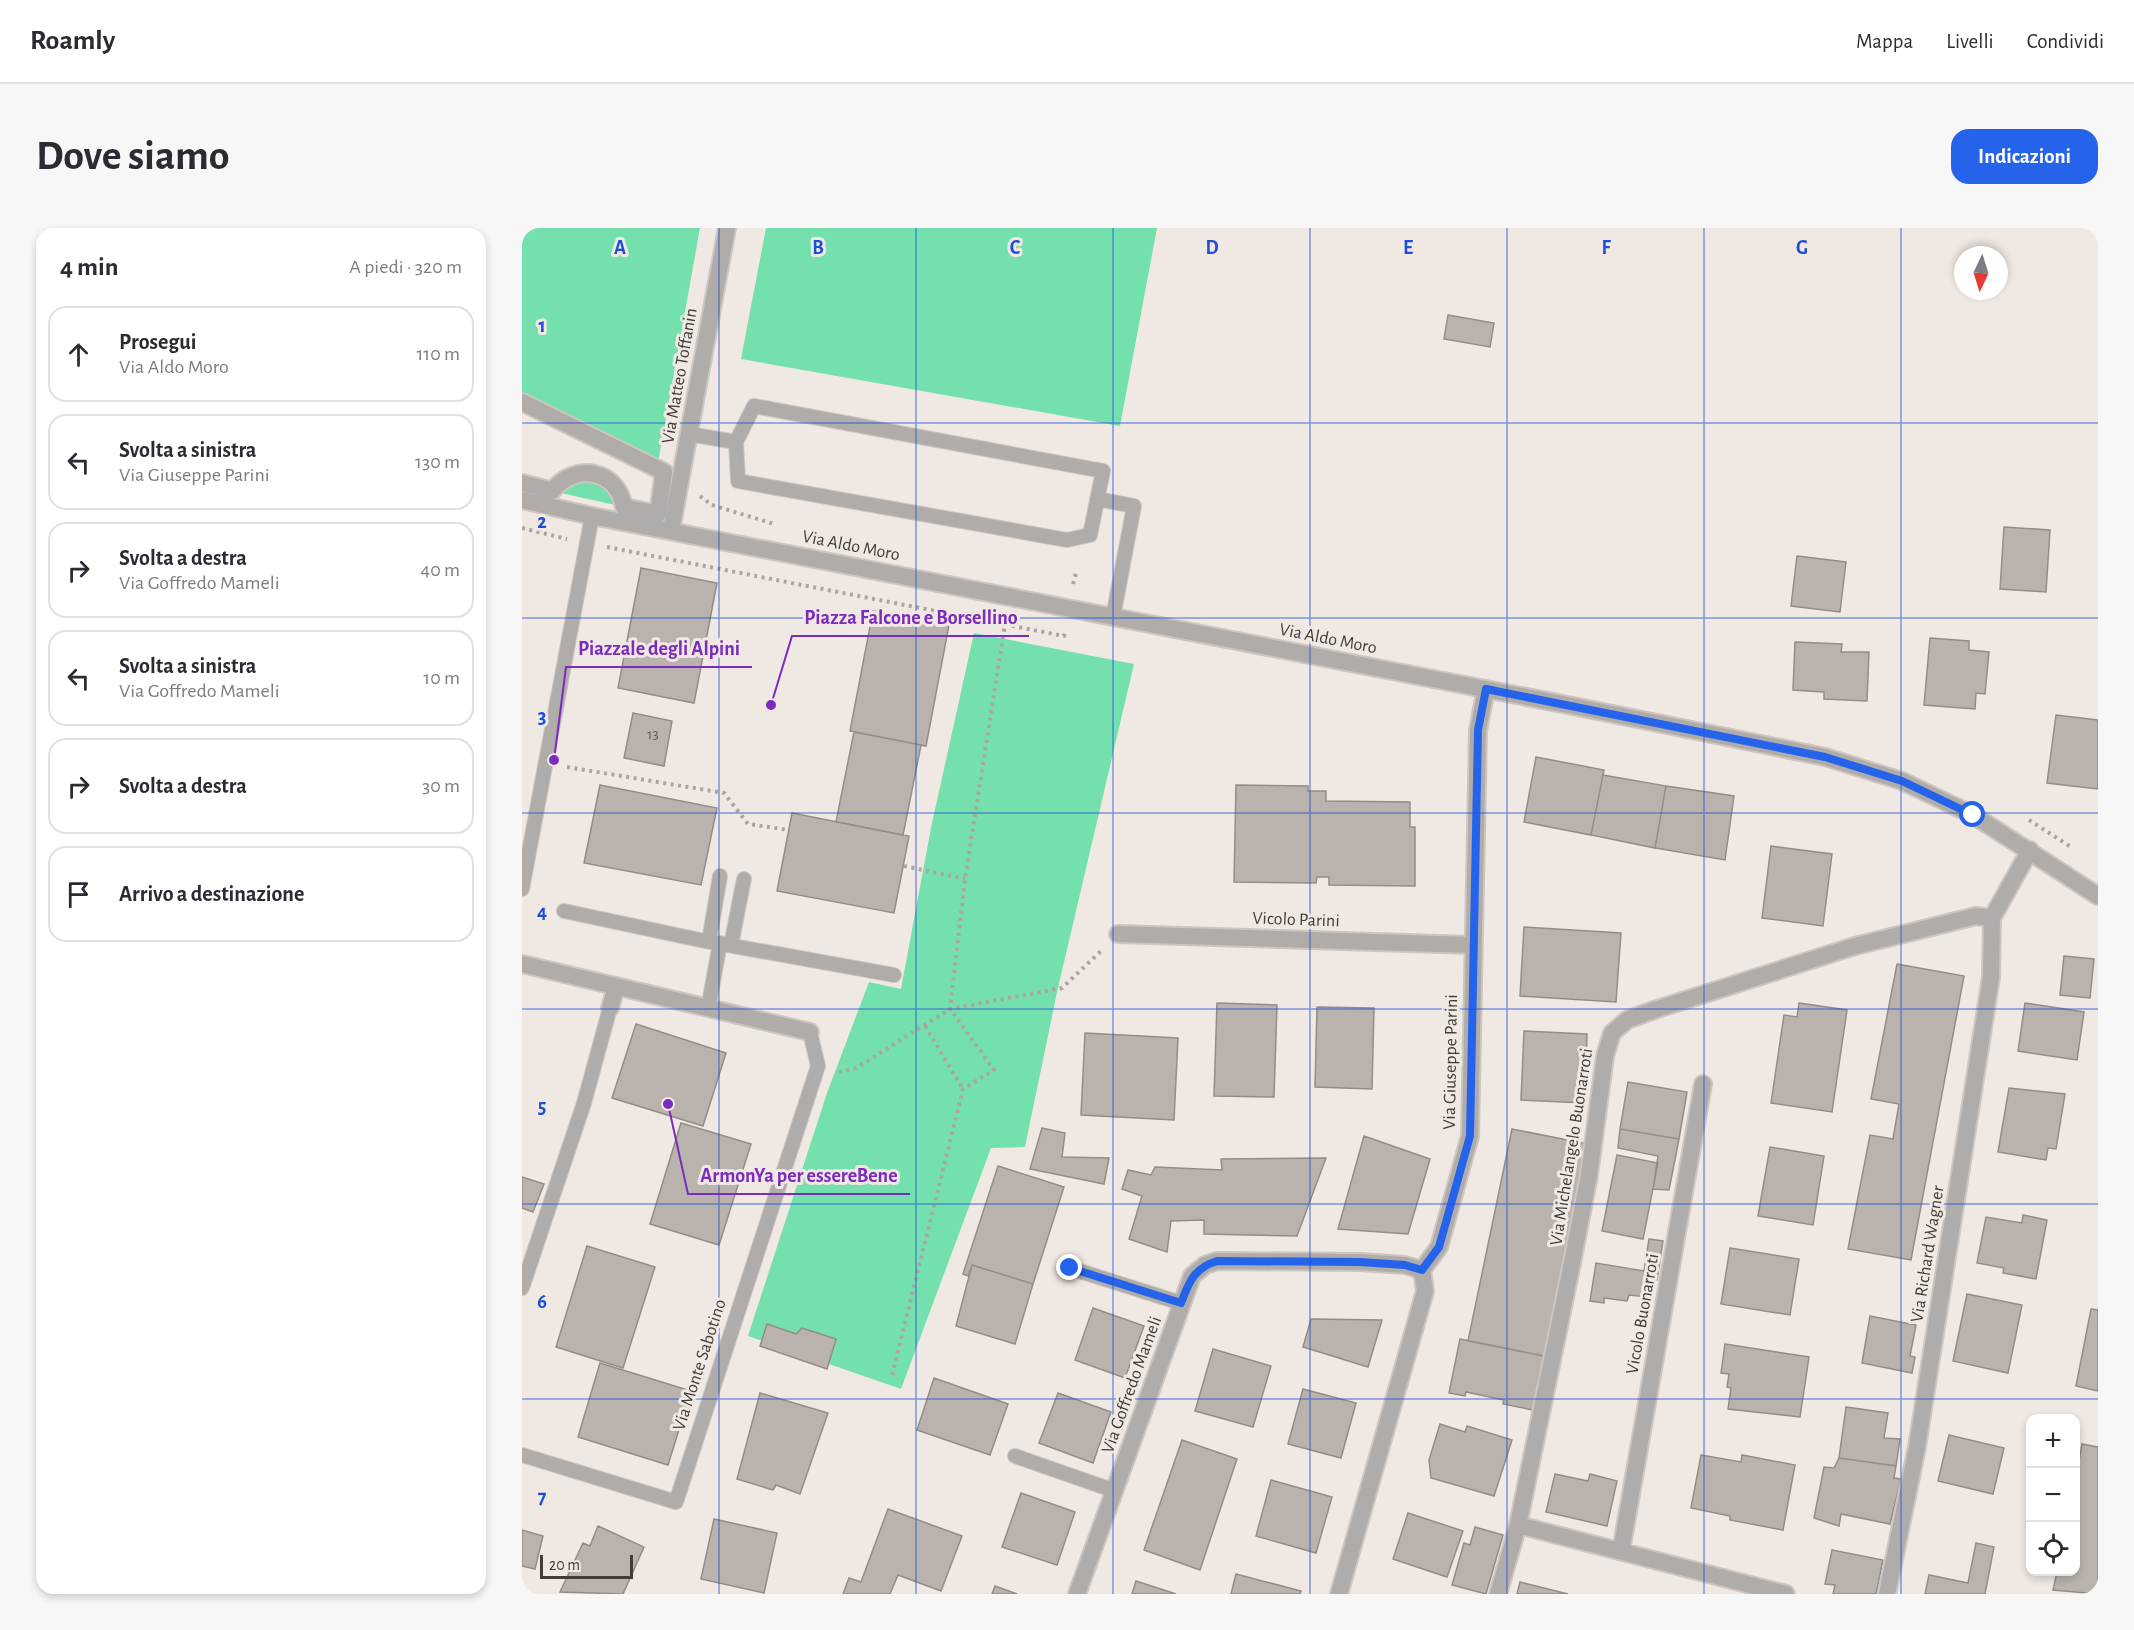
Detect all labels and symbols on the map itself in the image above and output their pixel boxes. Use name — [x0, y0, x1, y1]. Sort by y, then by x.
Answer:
text: A — [614, 238, 626, 258]
text: B — [812, 238, 824, 258]
text: C — [1010, 238, 1021, 258]
text: D — [1205, 238, 1219, 258]
text: E — [1403, 238, 1413, 258]
text: F — [1601, 238, 1611, 258]
text: G — [1796, 238, 1808, 258]
north arrow — [1954, 246, 2008, 300]
street label: Via Matteo Toffanin — [659, 307, 701, 445]
text: 1 — [538, 316, 546, 336]
text: 2 — [537, 512, 547, 532]
street label: Via Aldo Moro — [801, 528, 901, 564]
callout: Piazza Falcone e Borsellino — [792, 598, 1029, 636]
text: Piazza Falcone e Borsellino — [804, 608, 1018, 628]
street label: Via Aldo Moro — [1278, 621, 1378, 657]
callout: Piazzale degli Alpini — [566, 629, 752, 667]
text: Piazzale degli Alpini — [578, 639, 740, 659]
text: 3 — [538, 707, 546, 727]
house number: 13 — [647, 727, 659, 742]
route start — [1959, 801, 1985, 827]
text: 4 — [537, 902, 547, 922]
street label: Vicolo Parini — [1252, 909, 1340, 931]
street label: Via Giuseppe Parini — [1441, 994, 1461, 1130]
street label: Via Michelangelo Buonarroti — [1547, 1047, 1597, 1247]
text: 5 — [538, 1097, 546, 1117]
callout: ArmonYa per essereBene — [688, 1156, 910, 1194]
text: ArmonYa per essereBene — [700, 1166, 898, 1186]
street label: Via Richard Wagner — [1908, 1184, 1948, 1324]
street label: Vicolo Buonarroti — [1624, 1252, 1662, 1376]
route end — [1056, 1254, 1082, 1280]
text: 6 — [537, 1292, 547, 1312]
street label: Via Monte Sabotino — [670, 1297, 730, 1433]
street label: Via Goffredo Mameli — [1099, 1314, 1165, 1456]
text: 7 — [538, 1487, 547, 1507]
scale bar — [540, 1552, 633, 1580]

